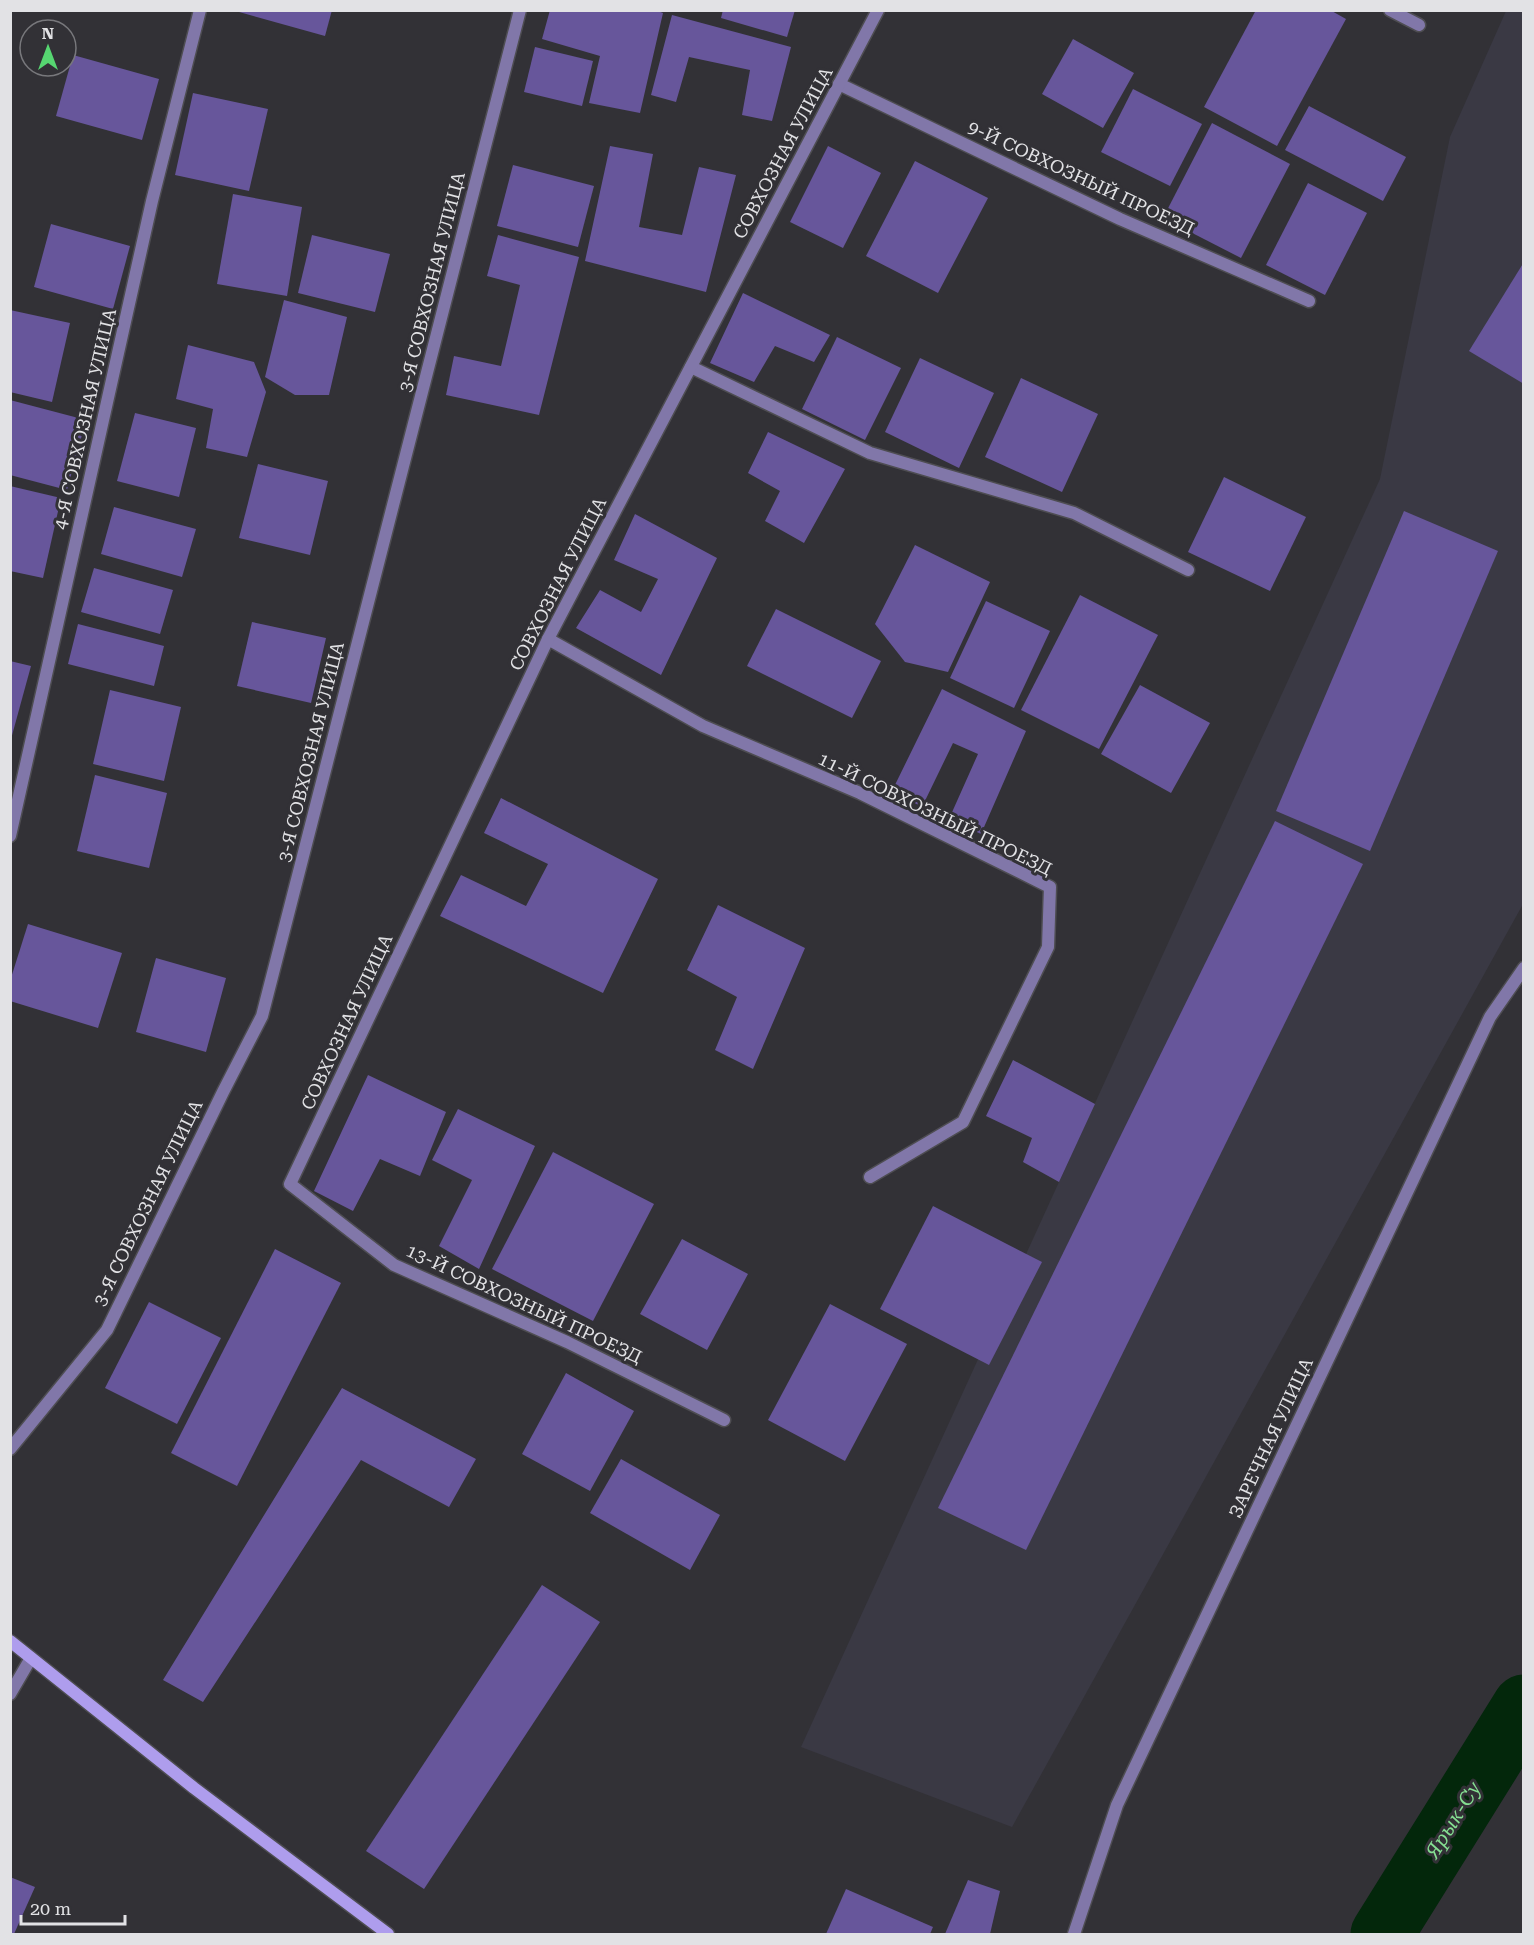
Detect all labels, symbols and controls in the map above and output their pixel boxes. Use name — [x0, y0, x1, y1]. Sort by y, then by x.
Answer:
north arrow — [18, 18, 78, 78]
text: N — [42, 24, 54, 43]
street label: СОВХОЗНАЯ УЛИЦА — [728, 63, 837, 242]
street label: 9-Й СОВХОЗНЫЙ ПРОЕЗД — [965, 116, 1198, 239]
street label: 3-Я СОВХОЗНАЯ УЛИЦА — [394, 169, 469, 394]
street label: 4-Я СОВХОЗНАЯ УЛИЦА — [49, 306, 120, 531]
street label: СОВХОЗНАЯ УЛИЦА — [505, 493, 610, 674]
street label: 3-Я СОВХОЗНАЯ УЛИЦА — [273, 639, 348, 864]
street label: 11-Й СОВХОЗНЫЙ ПРОЕЗД — [815, 748, 1055, 879]
street label: СОВХОЗНАЯ УЛИЦА — [297, 930, 397, 1113]
street label: 3-Я СОВХОЗНАЯ УЛИЦА — [89, 1096, 207, 1309]
street label: 13-Й СОВХОЗНЫЙ ПРОЕЗД — [403, 1240, 645, 1367]
street label: ЗАРЕЧНАЯ УЛИЦА — [1224, 1354, 1317, 1521]
water label: Ярык-Су — [1420, 1777, 1486, 1864]
scale bar — [21, 1888, 124, 1926]
text: 20 m — [30, 1898, 71, 1919]

